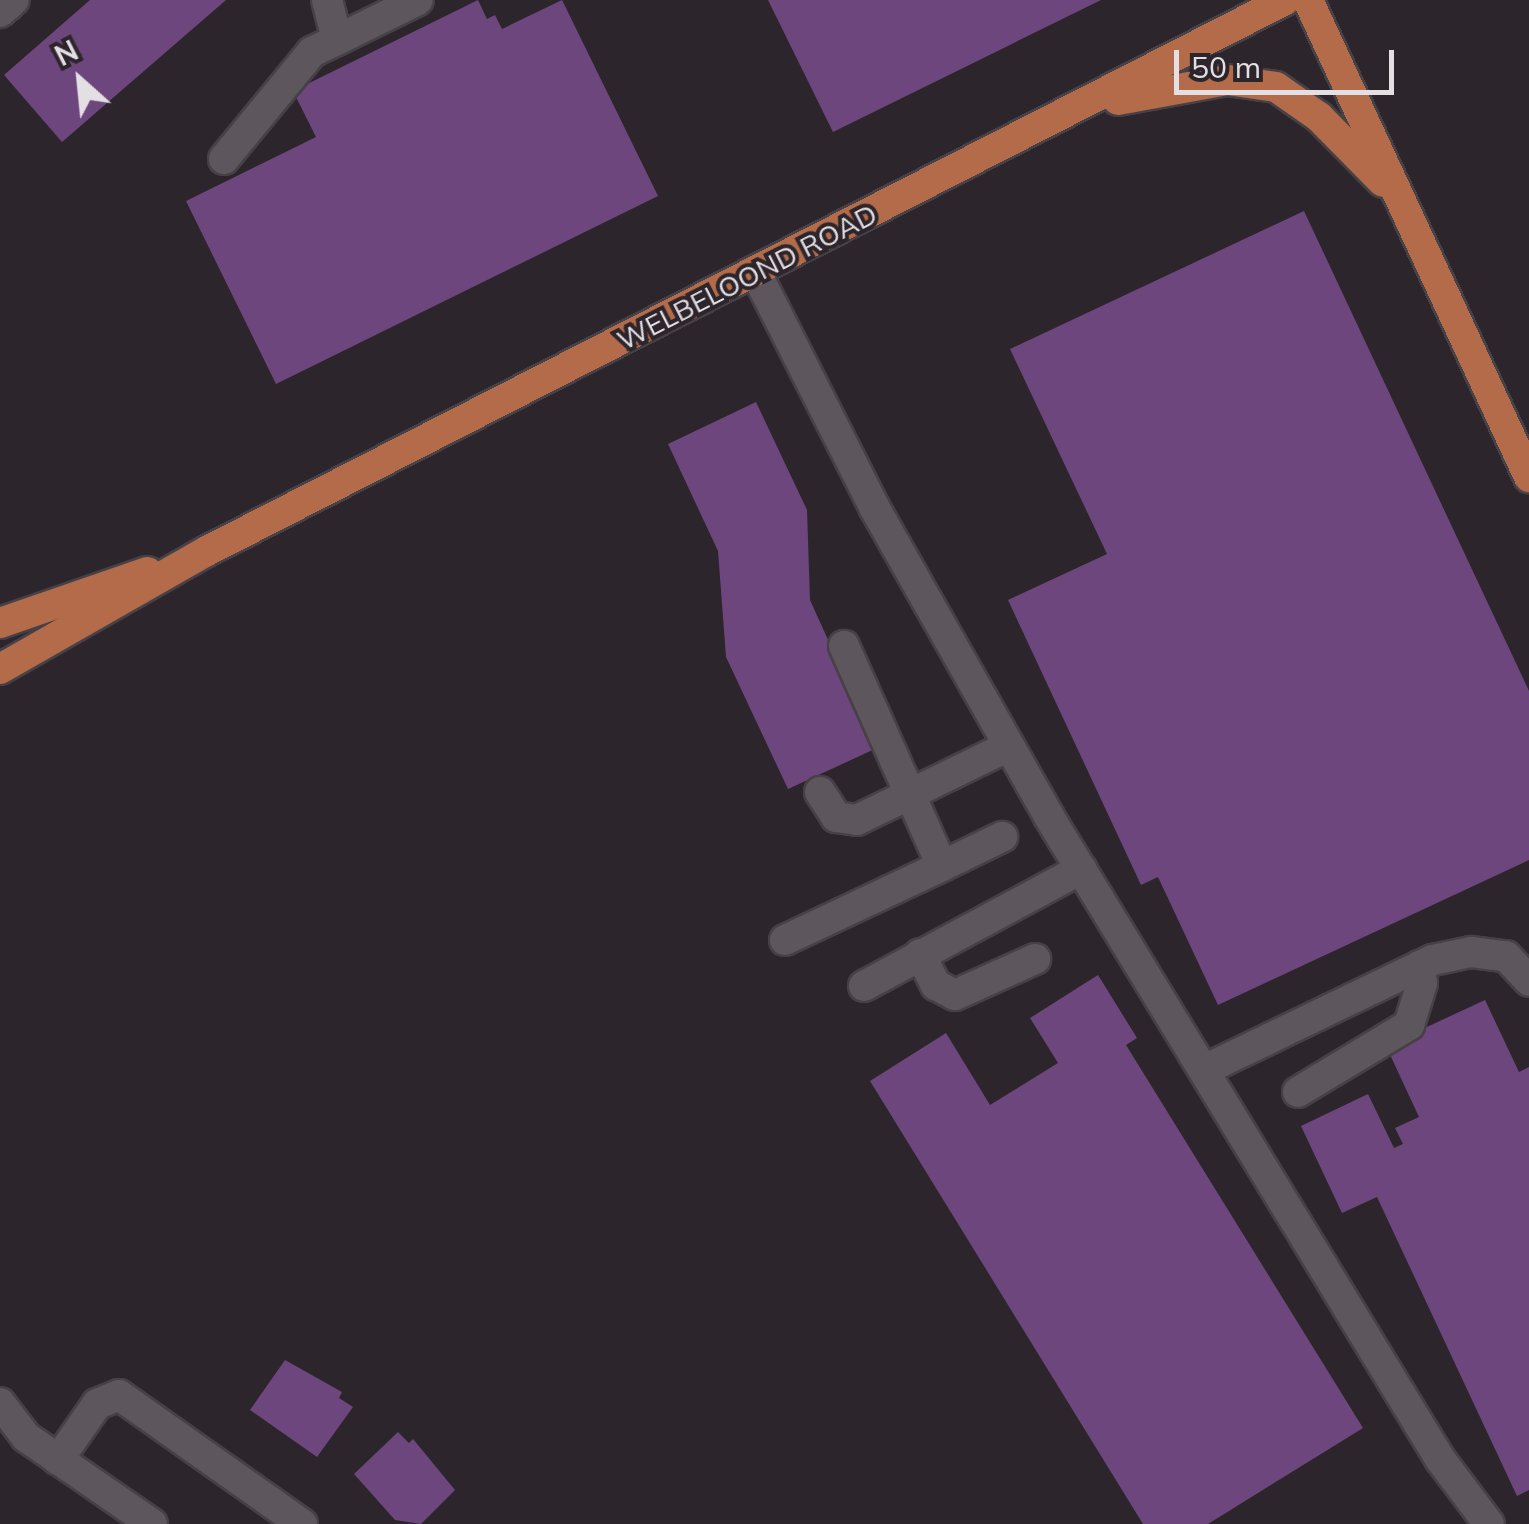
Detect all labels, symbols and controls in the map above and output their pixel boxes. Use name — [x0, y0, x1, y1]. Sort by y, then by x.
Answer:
north arrow — [30, 30, 130, 130]
scale bar — [1179, 30, 1399, 92]
text: N — [49, 32, 84, 73]
text: 50 m — [1191, 48, 1261, 86]
street label: WELBELOOND ROAD — [612, 197, 882, 357]

